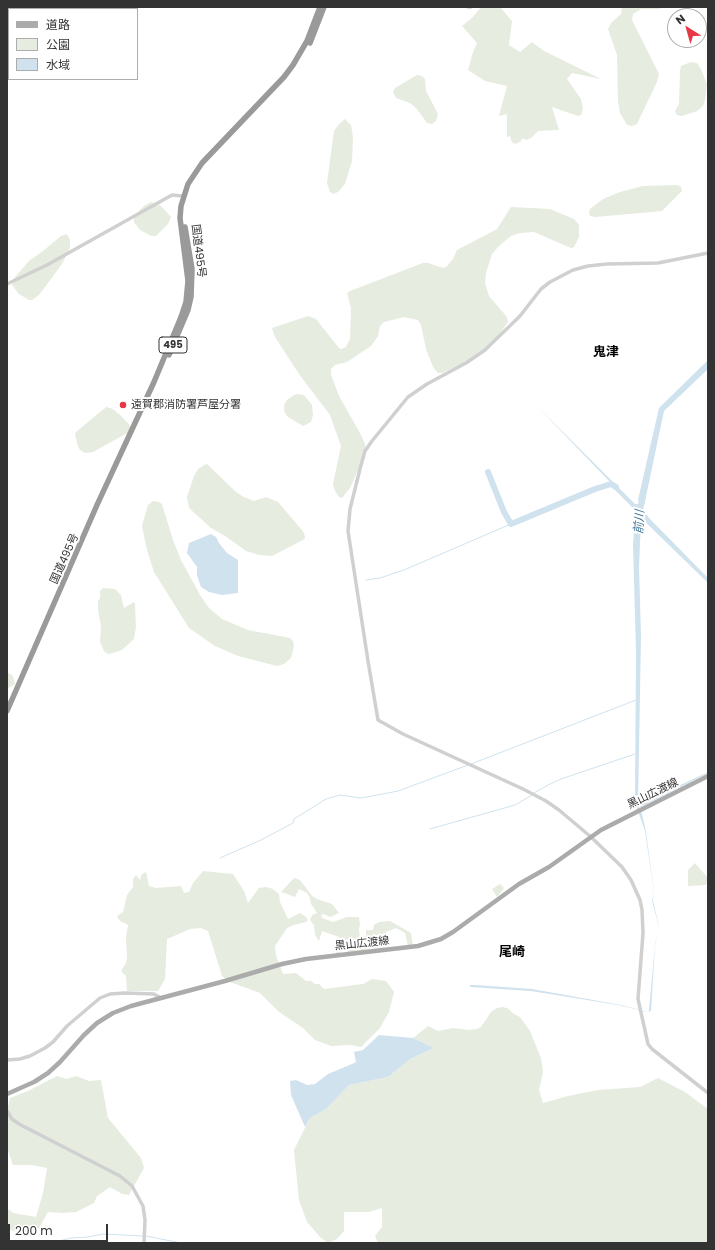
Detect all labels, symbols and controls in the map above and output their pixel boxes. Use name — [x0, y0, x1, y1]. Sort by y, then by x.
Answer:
legend — [8, 8, 138, 80]
north arrow — [667, 8, 707, 48]
text: N — [672, 10, 689, 28]
text: 道路 — [46, 16, 70, 33]
text: 公園 — [46, 36, 70, 53]
text: 水域 — [46, 56, 70, 73]
street label: 国道495号 — [188, 224, 208, 278]
road number: 495 — [159, 337, 187, 353]
district label: 鬼津 — [593, 345, 619, 361]
place label: 遠賀郡消防署芦屋分署 — [131, 398, 241, 412]
marker: 遠賀郡消防署芦屋分署 — [118, 400, 128, 410]
water label: 前川 — [632, 510, 648, 534]
street label: 国道495号 — [48, 532, 82, 586]
street label: 黒山広渡線 — [625, 776, 681, 812]
street label: 黒山広渡線 — [334, 935, 390, 953]
district label: 尾崎 — [499, 945, 525, 961]
scale bar — [10, 1216, 110, 1242]
text: 200 m — [15, 1222, 53, 1239]

